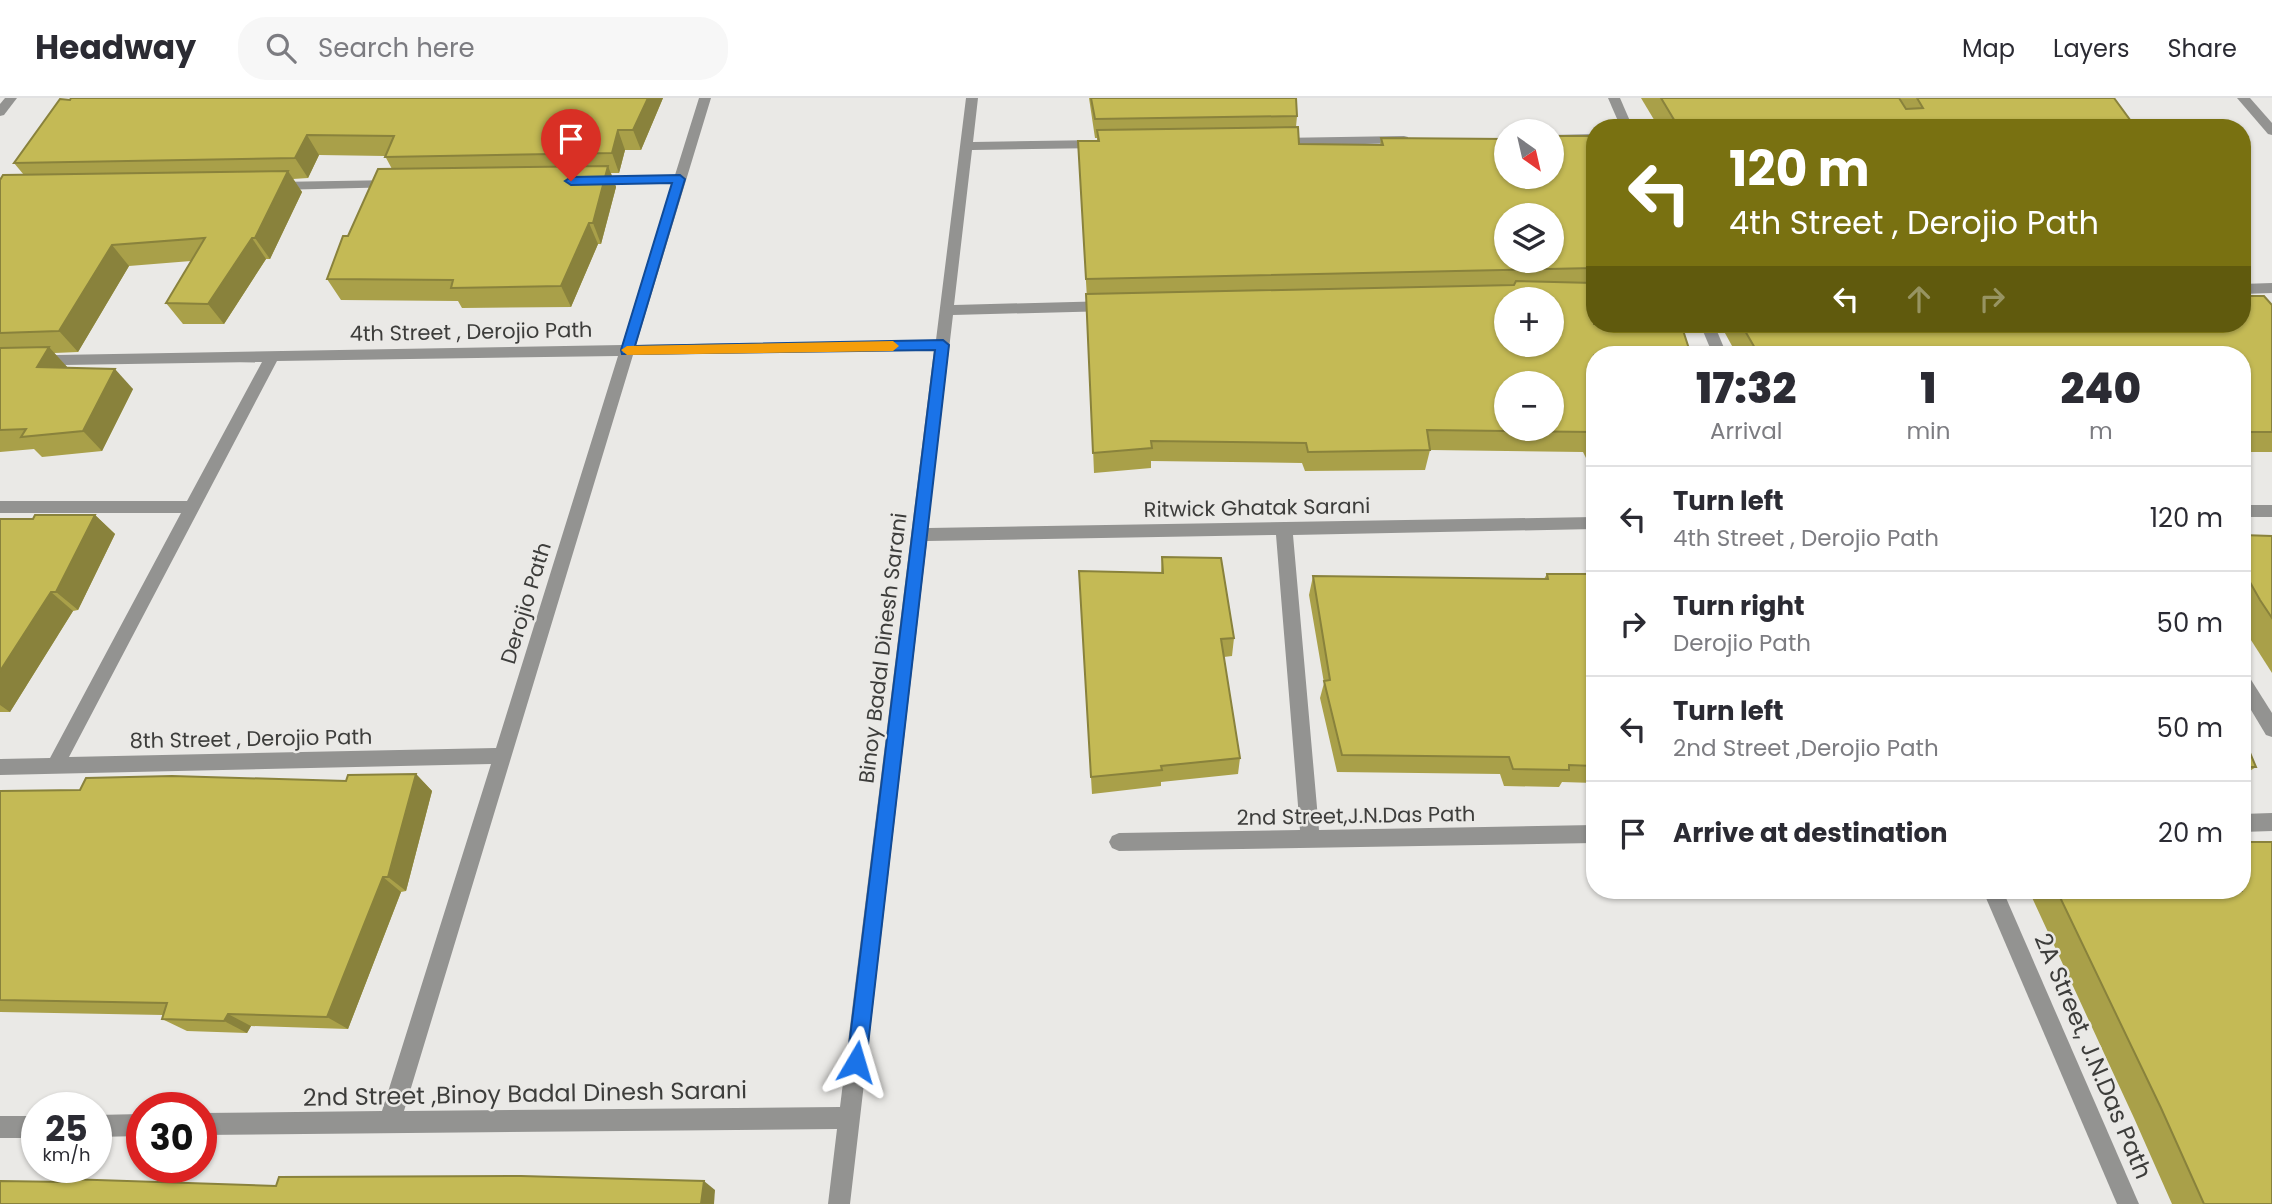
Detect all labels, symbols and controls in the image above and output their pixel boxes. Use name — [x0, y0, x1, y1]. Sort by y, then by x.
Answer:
search box — [238, 17, 728, 80]
text: Headway — [35, 24, 196, 71]
icon: search — [262, 29, 300, 67]
text: Search here — [318, 30, 475, 66]
text: Map — [1962, 32, 2015, 65]
text: Layers — [2053, 32, 2129, 65]
text: Share — [2167, 32, 2237, 65]
pin — [541, 109, 601, 181]
north arrow — [1494, 119, 1564, 189]
map controls — [1494, 119, 1564, 441]
icon: arrive — [552, 120, 590, 158]
text: 120 m — [1729, 135, 1870, 203]
icon: left — [1614, 147, 1705, 238]
text: 4th Street , Derojio Path — [1729, 200, 2099, 245]
button: layers — [1494, 203, 1564, 273]
icon: left — [1827, 280, 1865, 318]
icon: ahead — [1900, 280, 1938, 318]
icon: right — [1973, 280, 2011, 318]
button: + — [1494, 287, 1564, 357]
street label: 4th Street , Derojio Path — [349, 315, 593, 348]
text: 17:32 — [1696, 359, 1796, 418]
text: 1 — [1920, 359, 1937, 418]
text: 240 — [2060, 359, 2141, 418]
button: − — [1494, 371, 1564, 441]
text: Arrival — [1710, 415, 1782, 447]
text: min — [1906, 415, 1950, 447]
text: m — [2089, 415, 2113, 447]
text: Turn left — [1673, 483, 1784, 519]
street label: Ritwick Ghatak Sarani — [1143, 491, 1370, 524]
icon: left — [1614, 500, 1652, 538]
text: 120 m — [2150, 500, 2223, 536]
street label: Binoy Badal Dinesh Sarani — [852, 511, 913, 785]
text: 4th Street , Derojio Path — [1673, 522, 1939, 554]
street label: Derojio Path — [493, 538, 558, 667]
text: Turn right — [1673, 588, 1805, 624]
icon: right — [1614, 605, 1652, 643]
text: 50 m — [2157, 605, 2223, 641]
text: Derojio Path — [1673, 627, 1811, 659]
text: Turn left — [1673, 693, 1784, 729]
icon: left — [1614, 710, 1652, 748]
text: 50 m — [2157, 710, 2223, 746]
street label: 8th Street , Derojio Path — [129, 722, 373, 755]
text: 2nd Street ,Derojio Path — [1673, 732, 1939, 764]
street label: 2nd Street,J.N.Das Path — [1236, 799, 1476, 832]
icon: arrive — [1614, 815, 1652, 853]
text: Arrive at destination — [1673, 815, 1948, 851]
text: 20 m — [2158, 815, 2223, 851]
street label: 2A Street, J.N.Das Path — [2027, 928, 2160, 1184]
position arrow — [819, 1025, 893, 1099]
street label: 2nd Street ,Binoy Badal Dinesh Sarani — [303, 1073, 747, 1114]
speed limit sign: 30 — [126, 1092, 217, 1183]
text: 25 — [45, 1104, 88, 1153]
text: km/h — [43, 1142, 90, 1167]

